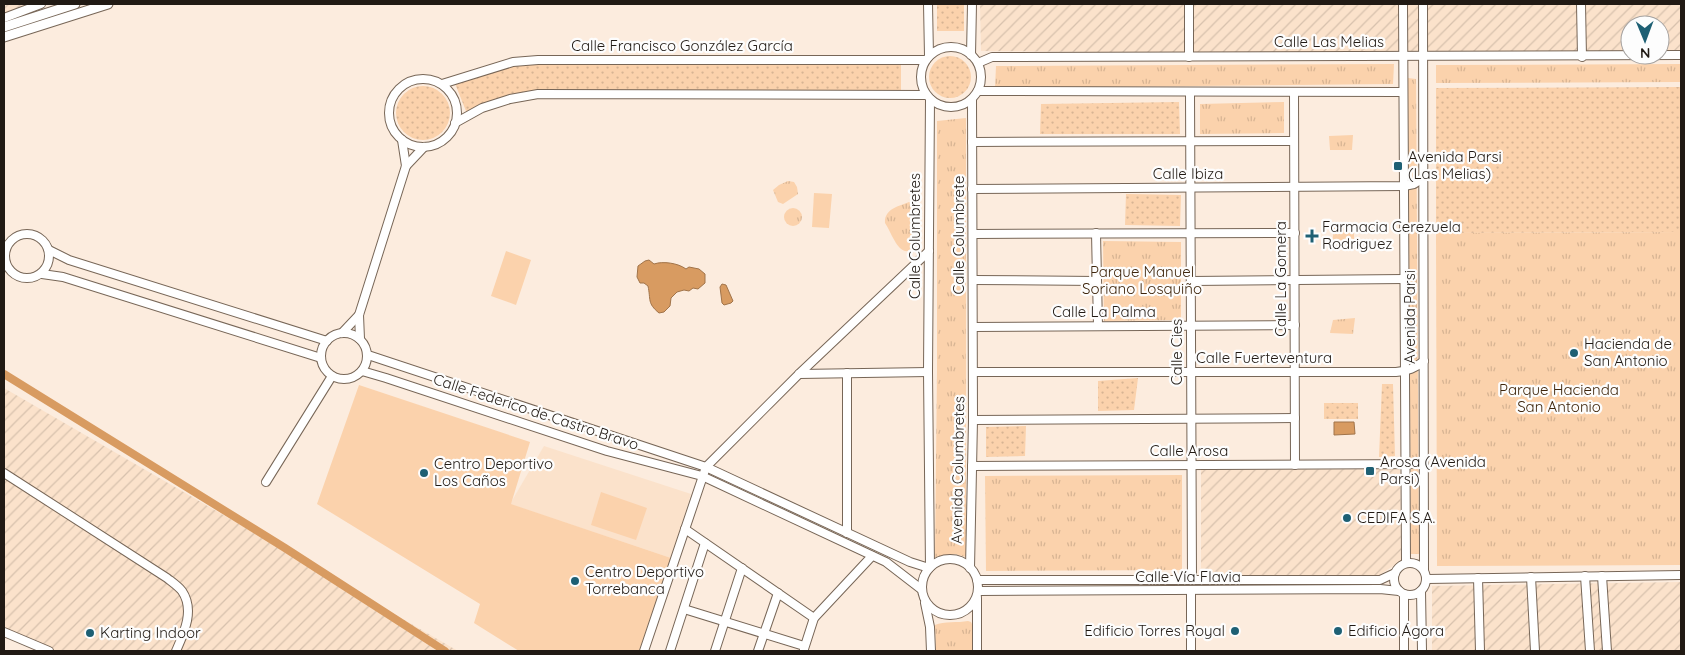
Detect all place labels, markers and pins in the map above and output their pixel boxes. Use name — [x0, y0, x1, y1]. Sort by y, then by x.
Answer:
place label: Avenida Parsi (Las Melias) — [1408, 147, 1502, 183]
marker: Avenida Parsi (Las Melias) — [1392, 160, 1404, 172]
place label: Farmacia Cerezuela Rodriguez — [1322, 217, 1461, 253]
marker: Farmacia Cerezuela Rodriguez — [1306, 230, 1318, 242]
place label: Hacienda de San Antonio — [1584, 334, 1672, 370]
marker: Hacienda de San Antonio — [1568, 347, 1580, 359]
place label: Arosa (Avenida Parsi) — [1380, 452, 1486, 488]
place label: Centro Deportivo Los Caños — [434, 454, 553, 490]
marker: Arosa (Avenida Parsi) — [1364, 465, 1376, 477]
marker: Centro Deportivo Los Caños — [418, 467, 430, 479]
place label: CEDIFA S.A. — [1357, 508, 1435, 527]
marker: CEDIFA S.A. — [1341, 512, 1353, 524]
place label: Centro Deportivo Torrebanca — [585, 562, 704, 598]
marker: Centro Deportivo Torrebanca — [569, 575, 581, 587]
place label: Edificio Torres Royal — [1084, 621, 1225, 640]
place label: Edificio Ágora — [1348, 621, 1444, 640]
place label: Karting Indoor — [100, 623, 201, 642]
marker: Edificio Torres Royal — [1229, 625, 1241, 637]
marker: Edificio Ágora — [1332, 625, 1344, 637]
marker: Karting Indoor — [84, 627, 96, 639]

